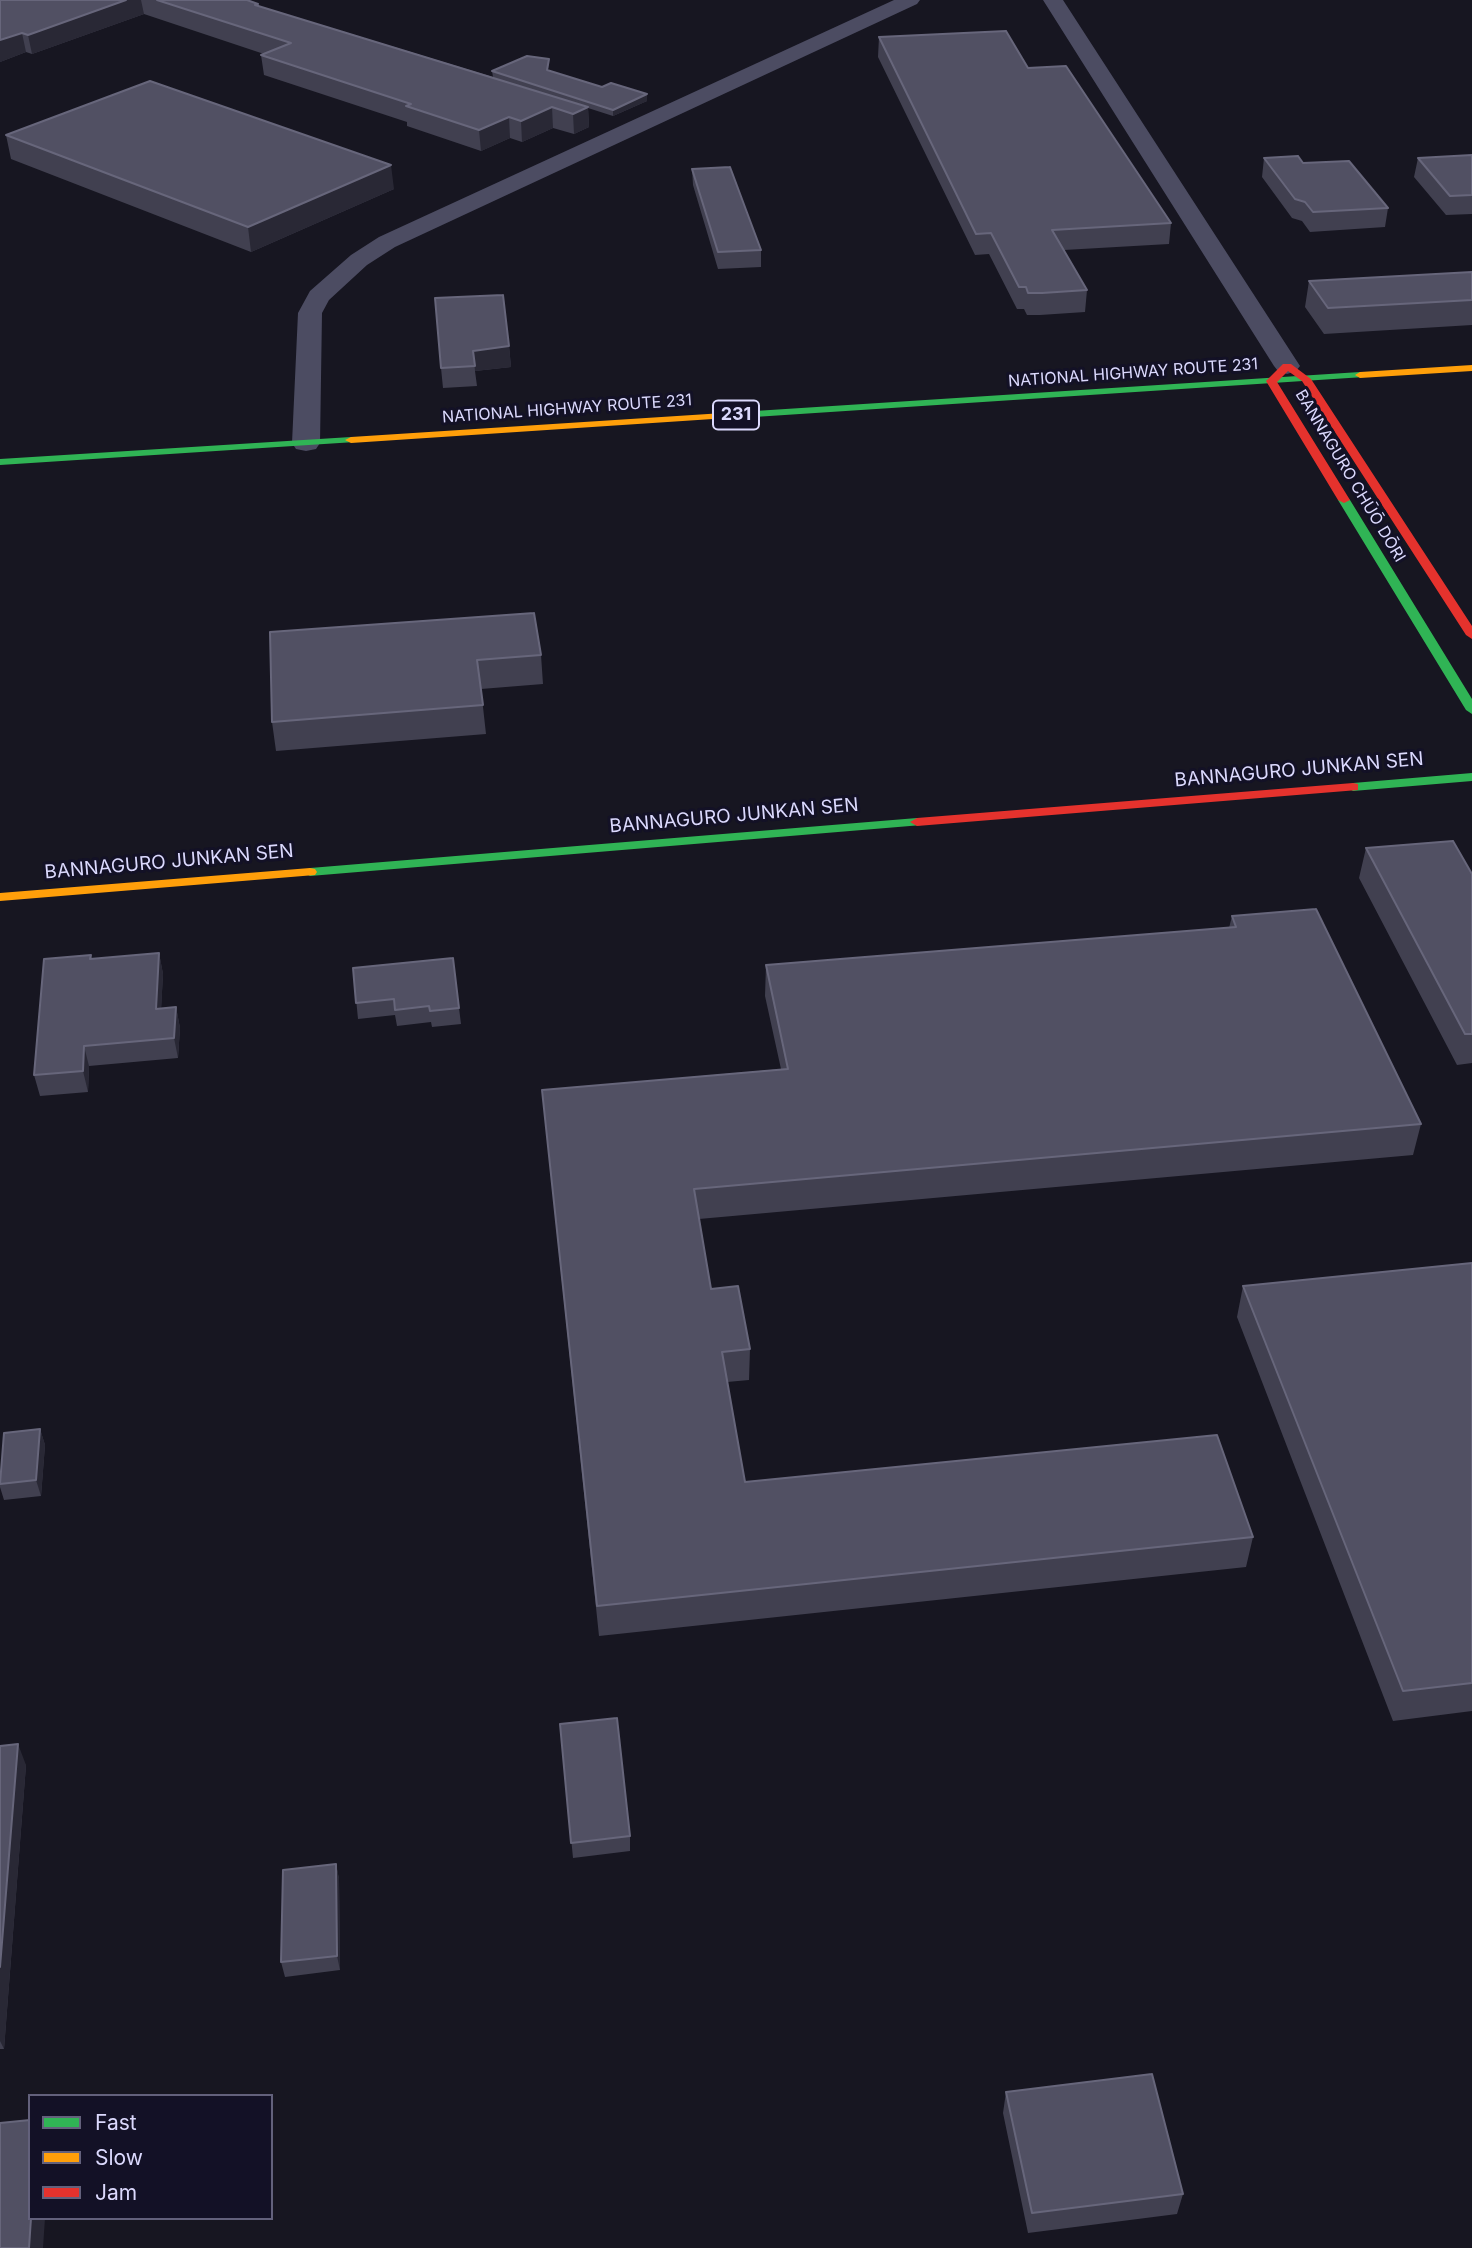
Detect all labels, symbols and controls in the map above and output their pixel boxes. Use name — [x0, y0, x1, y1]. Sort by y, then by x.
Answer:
street label: NATIONAL HIGHWAY ROUTE 231 — [1007, 355, 1259, 391]
street label: BANNAGURO CHŪŌ DŌRI — [1291, 386, 1409, 566]
street label: NATIONAL HIGHWAY ROUTE 231 — [441, 391, 693, 427]
road number: 231 — [713, 400, 759, 430]
street label: BANNAGURO JUNKAN SEN — [1174, 748, 1424, 792]
street label: BANNAGURO JUNKAN SEN — [609, 794, 859, 838]
street label: BANNAGURO JUNKAN SEN — [44, 840, 294, 884]
legend — [28, 2094, 273, 2220]
text: Fast — [95, 2110, 137, 2135]
text: Slow — [95, 2145, 143, 2170]
text: Jam — [95, 2180, 137, 2205]

